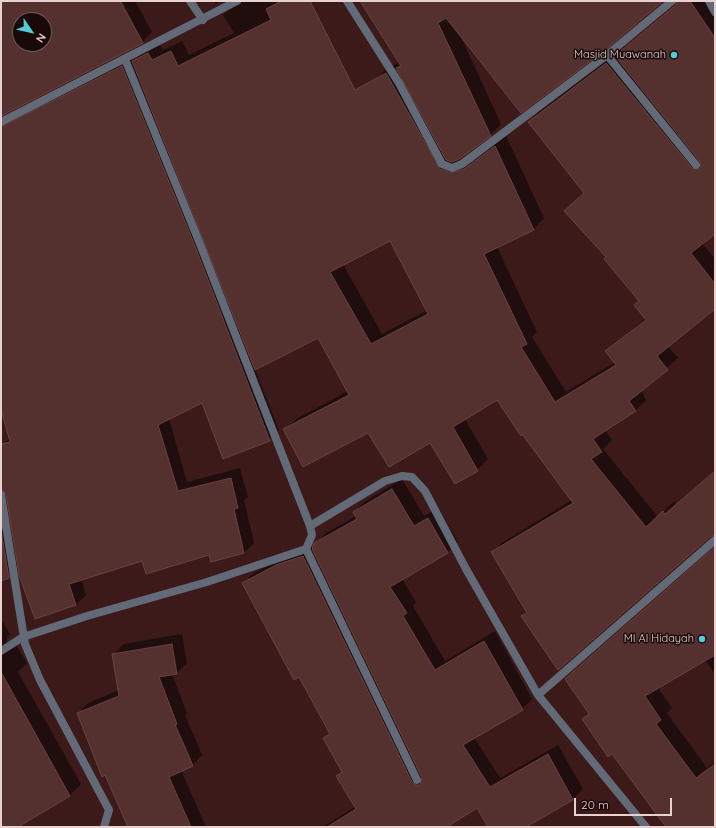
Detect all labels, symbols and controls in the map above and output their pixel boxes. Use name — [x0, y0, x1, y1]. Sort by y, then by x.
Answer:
north arrow — [12, 12, 52, 52]
text: N — [33, 31, 49, 45]
place label: Masjid Muawanah — [574, 48, 666, 62]
marker: Masjid Muawanah — [669, 50, 679, 60]
place label: MI Al Hidayah — [624, 632, 694, 646]
marker: MI Al Hidayah — [697, 634, 707, 644]
scale bar — [576, 790, 674, 816]
text: 20 m — [581, 797, 609, 812]

